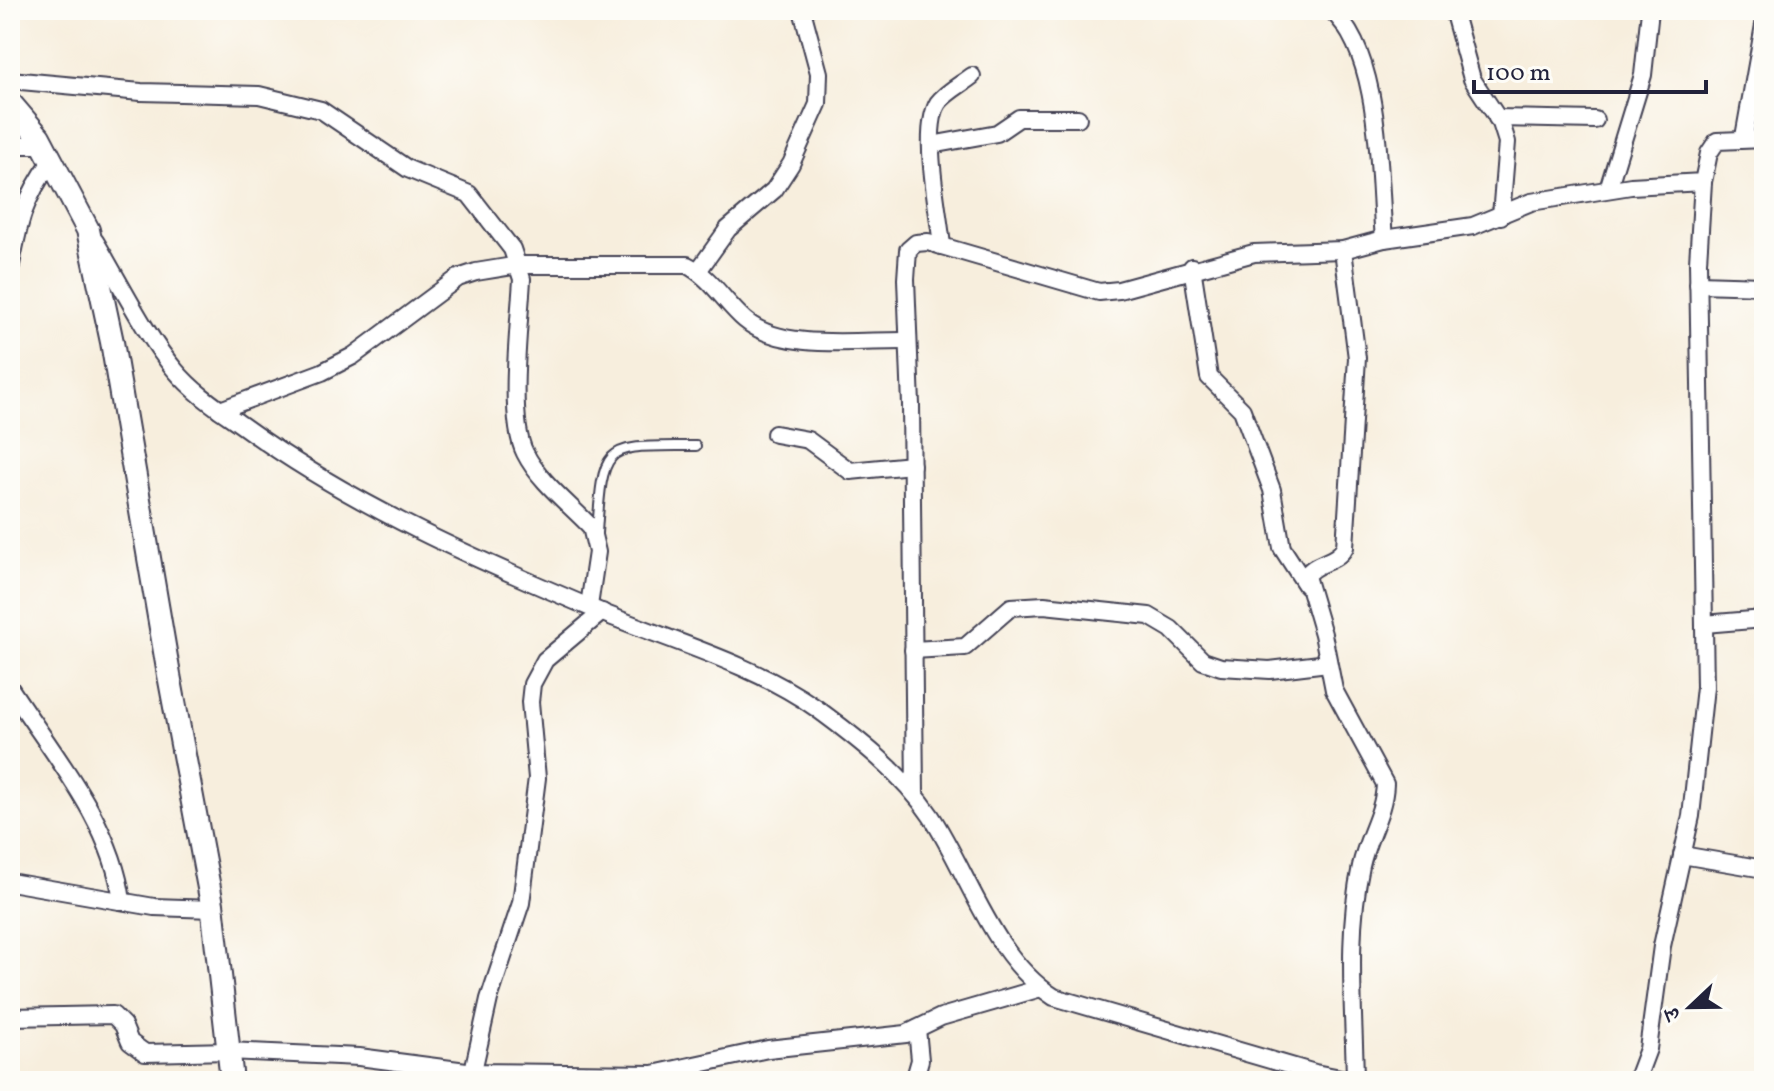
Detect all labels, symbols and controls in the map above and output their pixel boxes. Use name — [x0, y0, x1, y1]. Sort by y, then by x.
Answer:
scale bar — [1474, 44, 1706, 94]
text: 100 m — [1486, 57, 1551, 91]
north arrow — [1650, 967, 1730, 1047]
text: उ — [1657, 1001, 1691, 1026]

